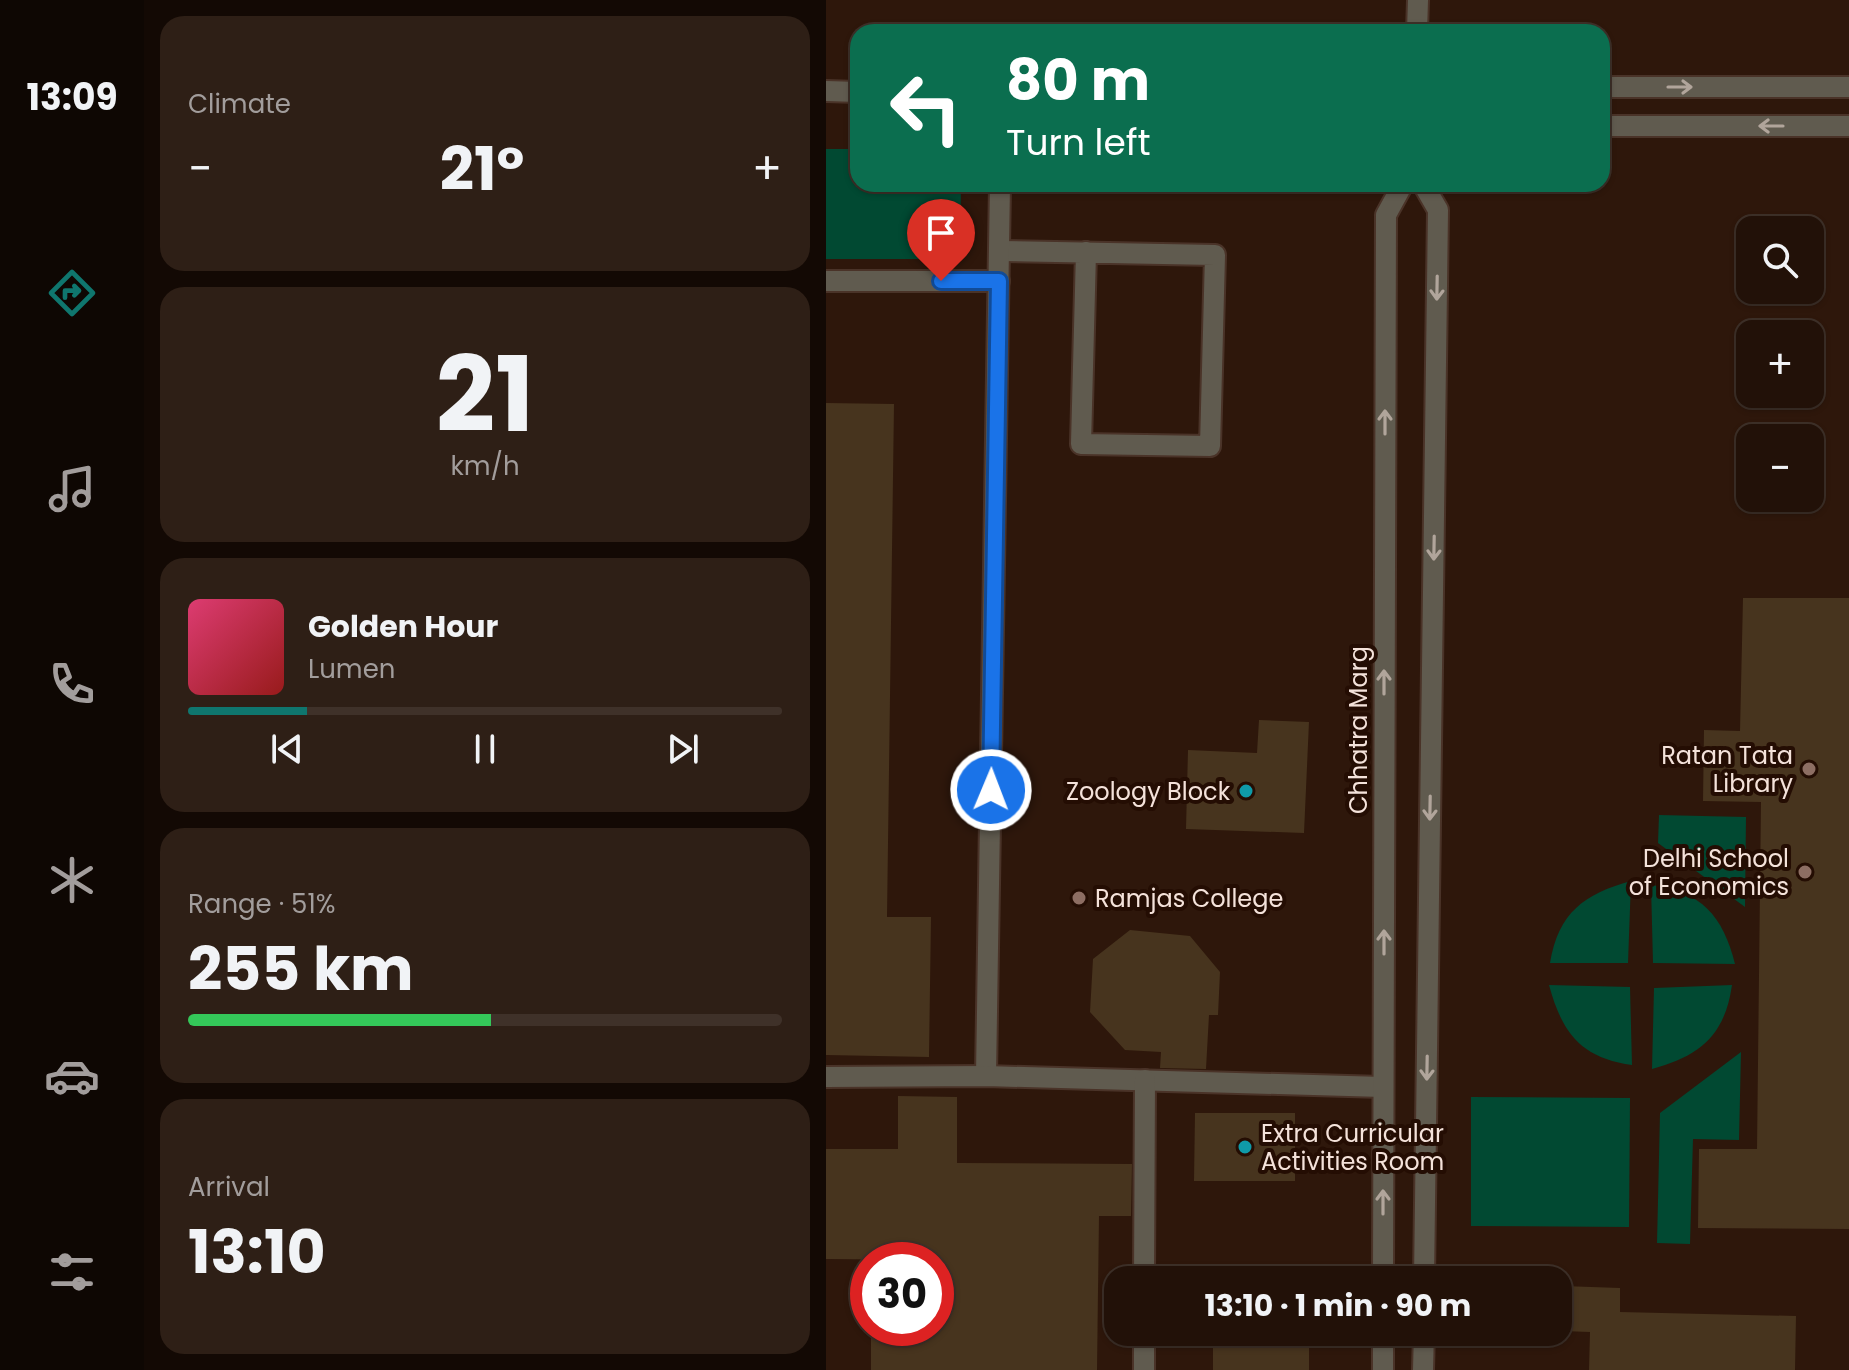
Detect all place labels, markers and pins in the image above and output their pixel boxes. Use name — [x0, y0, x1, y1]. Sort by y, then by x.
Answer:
pin — [907, 199, 975, 281]
place label: Ratan Tata Library — [1661, 739, 1793, 800]
marker: Ratan Tata Library — [1800, 760, 1818, 778]
place label: Zoology Block — [1066, 775, 1231, 808]
marker: Zoology Block — [1237, 782, 1255, 800]
place label: Delhi School of Economics — [1629, 842, 1789, 903]
marker: Delhi School of Economics — [1796, 863, 1814, 881]
place label: Ramjas College — [1095, 882, 1283, 915]
marker: Ramjas College — [1070, 889, 1088, 907]
place label: Extra Curricular Activities Room — [1261, 1117, 1444, 1178]
marker: Extra Curricular Activities Room — [1236, 1138, 1254, 1156]

